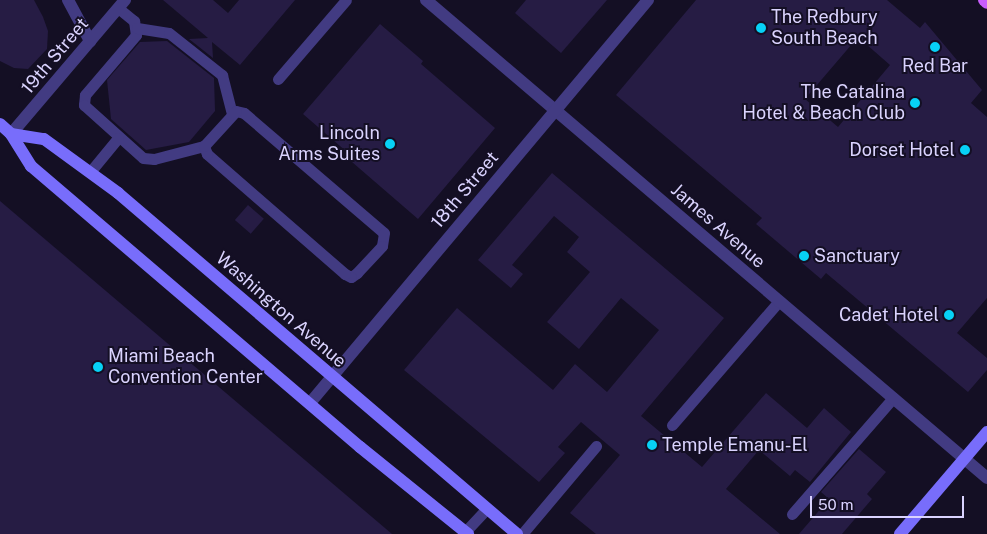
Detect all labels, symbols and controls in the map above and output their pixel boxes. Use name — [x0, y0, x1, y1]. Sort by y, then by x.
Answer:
place label: The Redbury South Beach — [771, 7, 878, 50]
street label: 19th Street — [17, 13, 93, 99]
marker: The Redbury South Beach — [755, 22, 767, 34]
marker: Red Bar — [929, 41, 941, 53]
place label: Red Bar — [902, 55, 968, 77]
place label: The Catalina Hotel & Beach Club — [742, 82, 905, 125]
marker: The Catalina Hotel & Beach Club — [909, 97, 921, 109]
place label: Lincoln Arms Suites — [278, 123, 380, 166]
marker: Lincoln Arms Suites — [384, 138, 396, 150]
place label: Dorset Hotel — [849, 139, 955, 161]
marker: Dorset Hotel — [959, 144, 971, 156]
street label: 18th Street — [427, 147, 503, 233]
street label: James Avenue — [666, 179, 770, 273]
place label: Sanctuary — [814, 245, 900, 267]
street label: Washington Avenue — [211, 248, 351, 372]
marker: Sanctuary — [798, 250, 810, 262]
place label: Cadet Hotel — [839, 304, 939, 326]
marker: Cadet Hotel — [943, 309, 955, 321]
place label: Miami Beach Convention Center — [108, 346, 263, 388]
marker: Miami Beach Convention Center — [92, 361, 104, 373]
place label: Temple Emanu-El — [662, 434, 808, 456]
marker: Temple Emanu-El — [646, 439, 658, 451]
scale bar — [812, 486, 966, 518]
text: 50 m — [818, 496, 853, 513]

